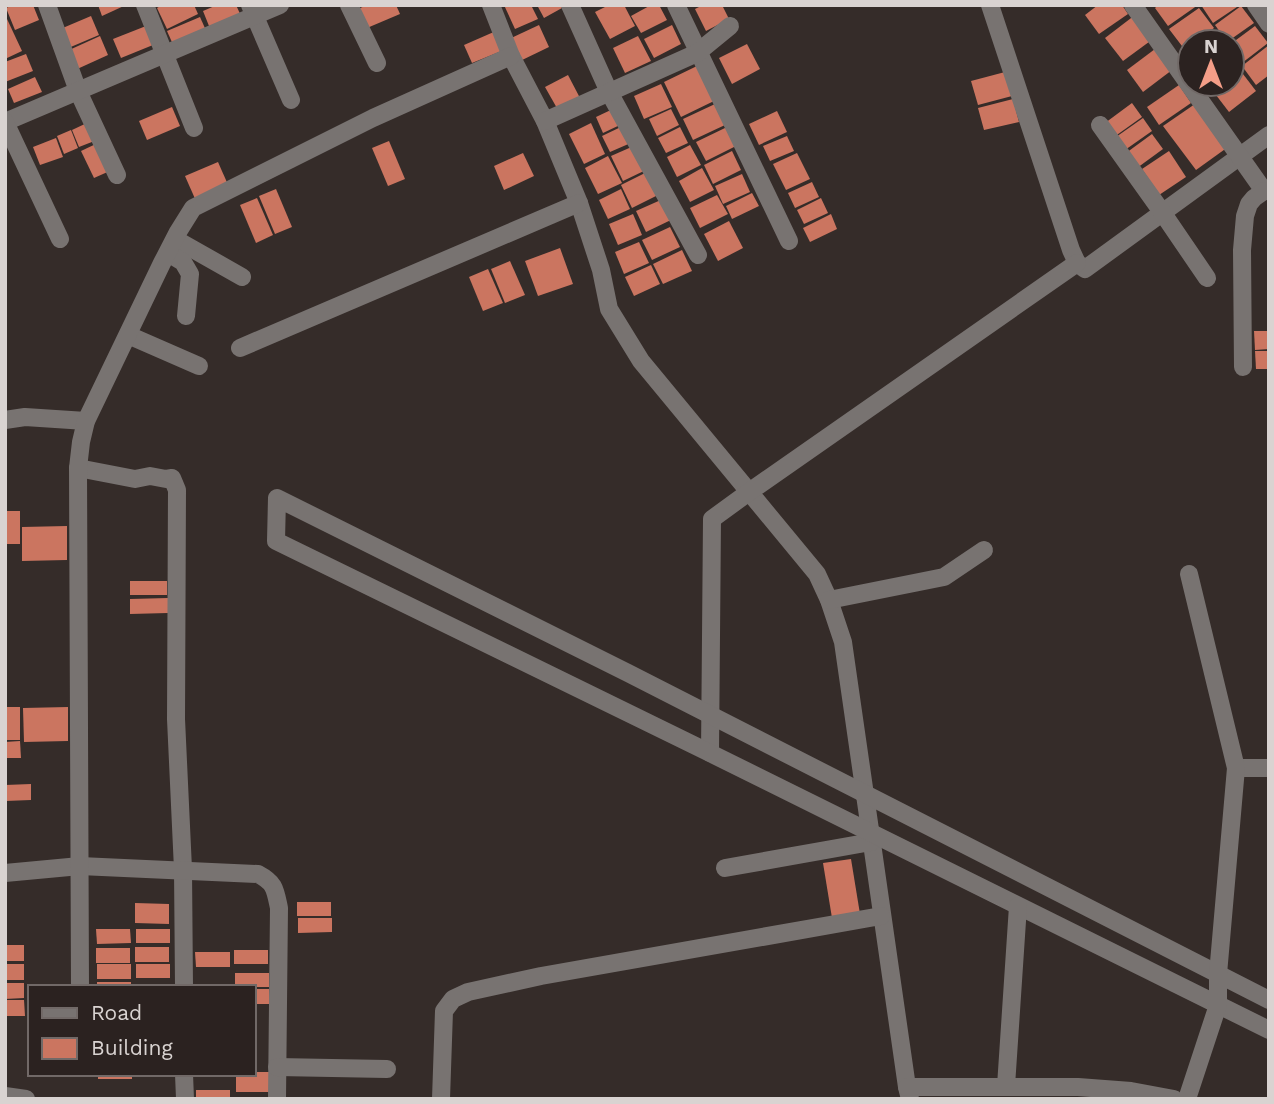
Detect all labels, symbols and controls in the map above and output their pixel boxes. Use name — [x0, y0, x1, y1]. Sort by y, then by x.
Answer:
north arrow — [1176, 28, 1246, 98]
text: N — [1204, 35, 1218, 58]
legend — [28, 985, 256, 1076]
text: Road — [91, 1000, 142, 1025]
text: Building — [91, 1035, 173, 1060]

